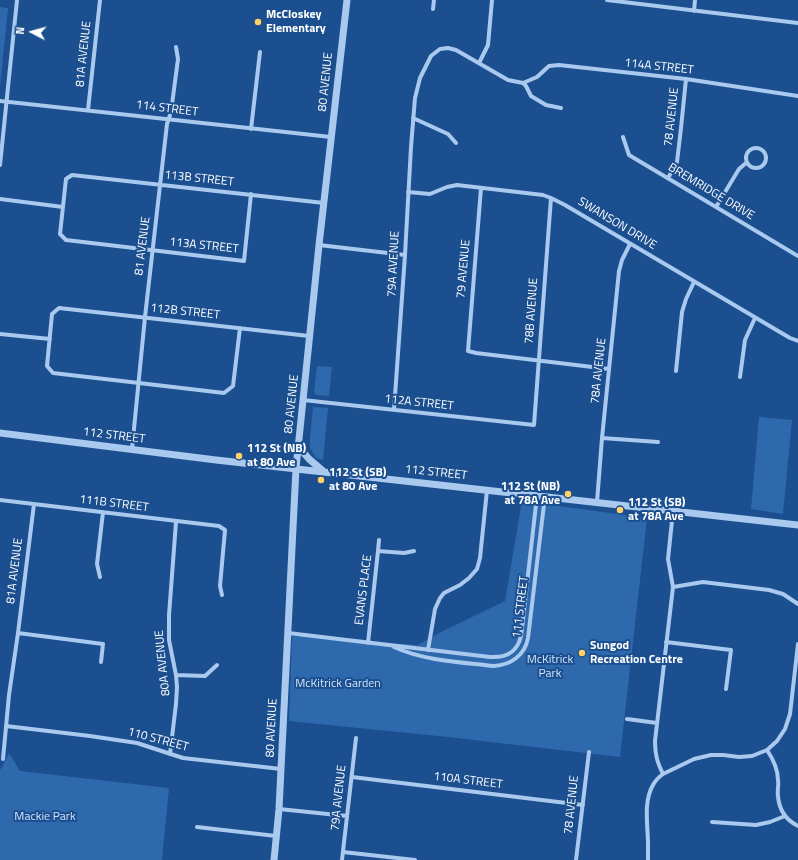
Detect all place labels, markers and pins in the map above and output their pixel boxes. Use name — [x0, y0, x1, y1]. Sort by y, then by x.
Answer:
place label: McCloskey Elementary — [266, 8, 326, 36]
marker: McCloskey Elementary — [253, 17, 263, 27]
place label: 112 St (NB) at 80 Ave — [247, 442, 306, 470]
marker: 112 St (NB) at 80 Ave — [234, 451, 244, 461]
place label: 112 St (SB) at 80 Ave — [329, 466, 387, 494]
marker: 112 St (SB) at 80 Ave — [316, 475, 326, 485]
place label: 112 St (NB) at 78A Ave — [501, 480, 560, 508]
marker: 112 St (NB) at 78A Ave — [563, 489, 573, 499]
place label: 112 St (SB) at 78A Ave — [628, 496, 686, 524]
marker: 112 St (SB) at 78A Ave — [615, 505, 625, 515]
place label: Sungod Recreation Centre — [590, 639, 683, 667]
marker: Sungod Recreation Centre — [577, 648, 587, 658]

